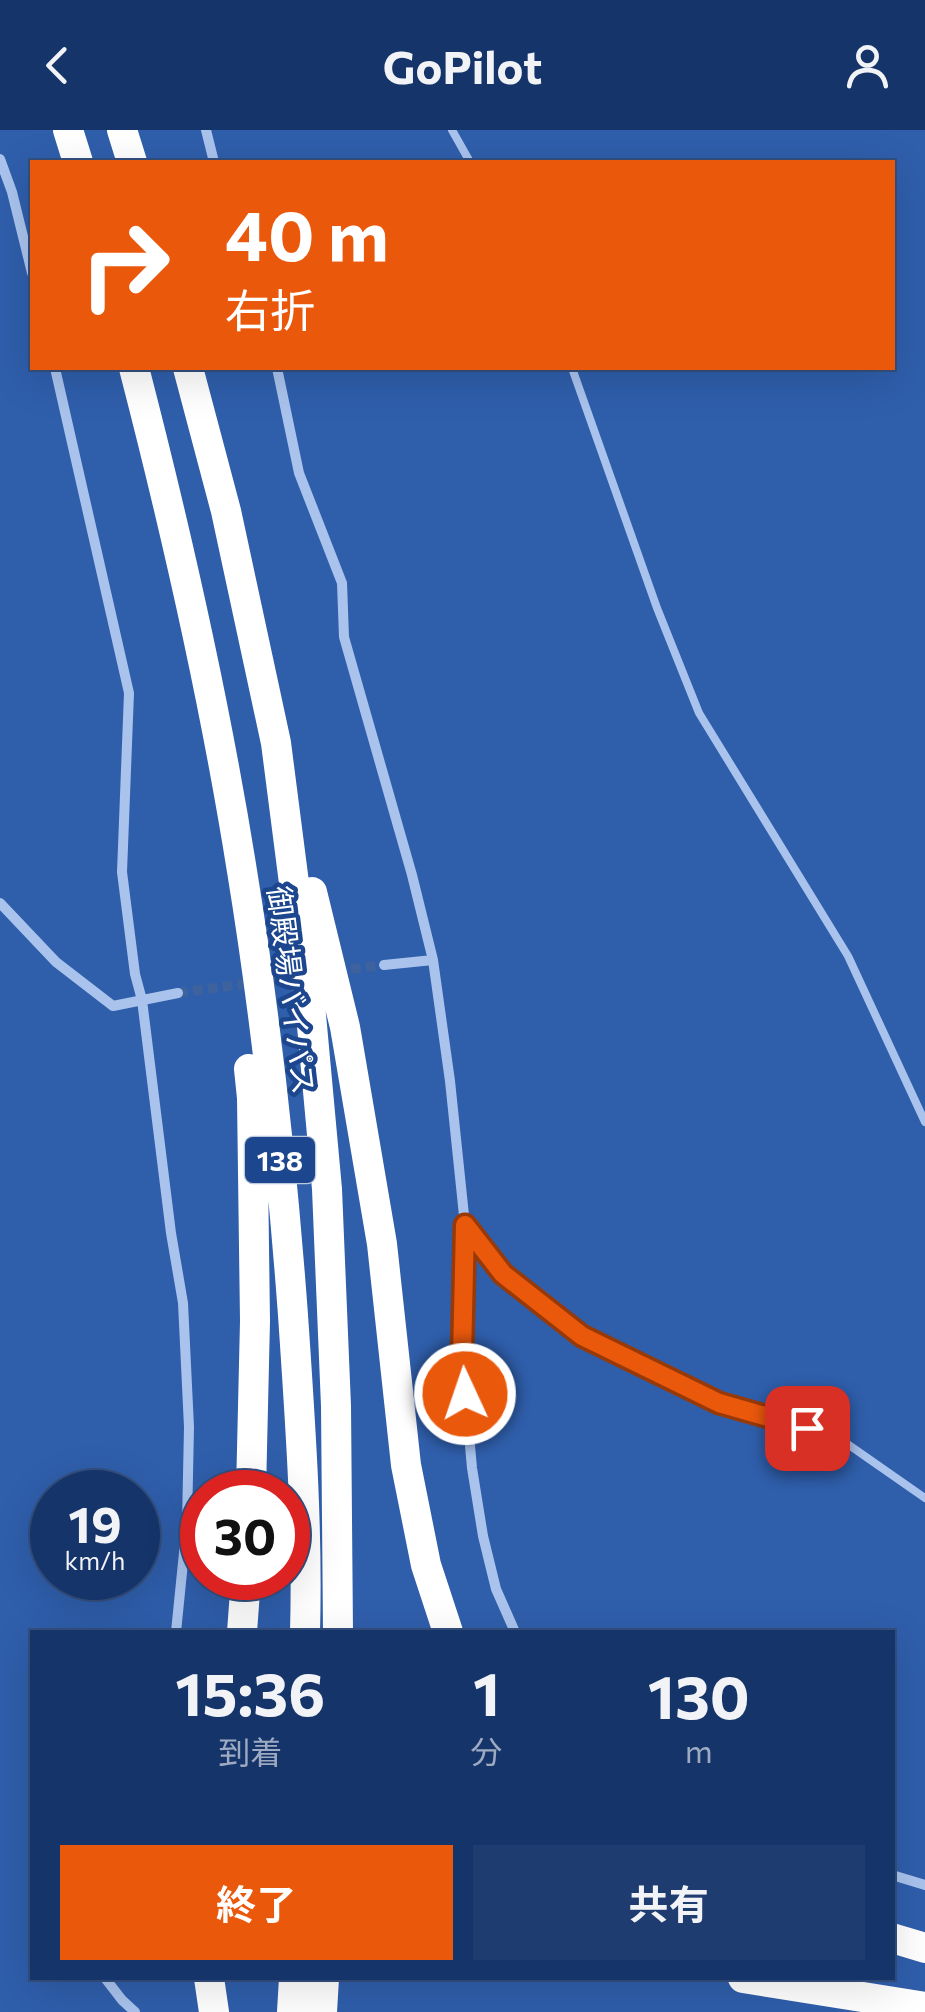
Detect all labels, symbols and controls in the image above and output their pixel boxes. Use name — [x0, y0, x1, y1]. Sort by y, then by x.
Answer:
icon: back — [30, 38, 85, 93]
text: GoPilot — [383, 38, 542, 93]
icon: person — [840, 38, 895, 93]
text: 40 m — [225, 190, 389, 275]
icon: right — [60, 200, 190, 330]
text: 右折 — [225, 281, 315, 336]
street label: 御殿場バイパス — [262, 884, 324, 1096]
road number: 138 — [245, 1137, 315, 1183]
position arrow — [413, 1342, 517, 1446]
pin — [765, 1386, 850, 1471]
icon: arrive — [780, 1401, 835, 1456]
speed limit sign: 30 — [180, 1470, 310, 1600]
text: 19 — [68, 1492, 122, 1553]
text: km/h — [65, 1545, 125, 1575]
text: 15:36 — [175, 1655, 325, 1728]
text: 1 — [473, 1655, 500, 1728]
text: 130 — [648, 1658, 750, 1731]
text: m — [685, 1730, 713, 1770]
text: 到着 — [218, 1731, 282, 1771]
text: 分 — [470, 1731, 503, 1771]
button: 終了 — [60, 1845, 453, 1960]
button: 共有 — [473, 1845, 865, 1960]

